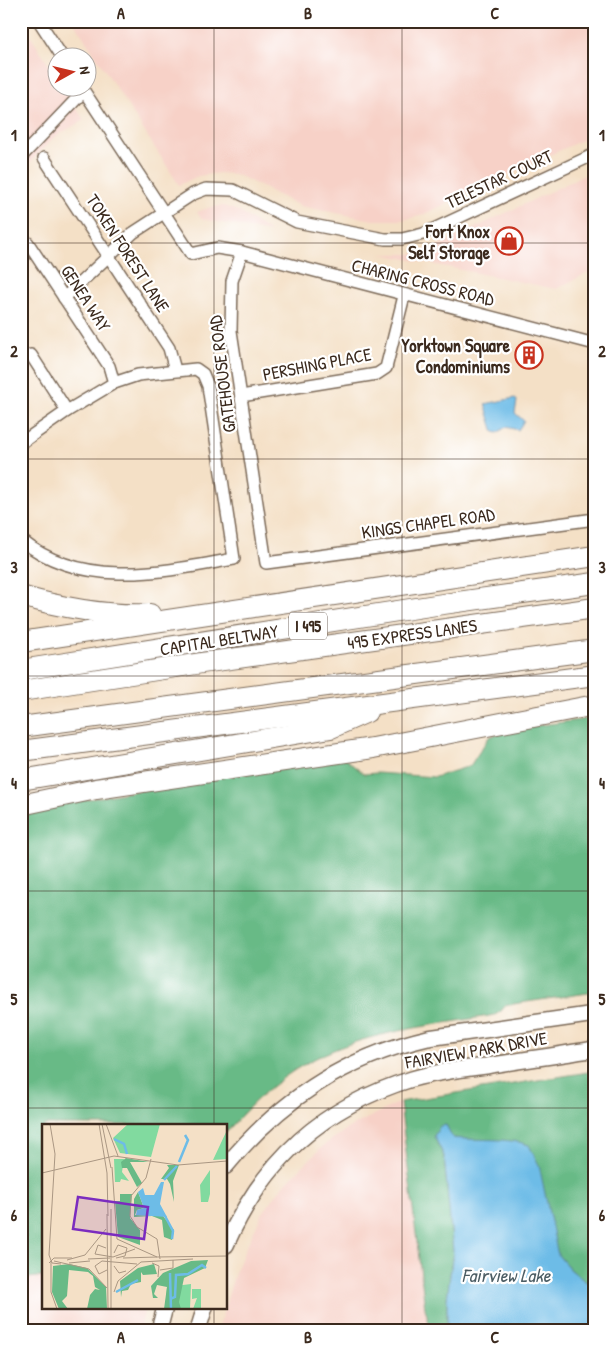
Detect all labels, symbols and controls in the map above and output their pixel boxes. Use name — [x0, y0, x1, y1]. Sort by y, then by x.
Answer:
text: A — [117, 2, 125, 24]
text: B — [304, 2, 312, 24]
text: C — [491, 2, 500, 24]
north arrow — [48, 48, 98, 98]
text: N — [75, 65, 95, 76]
text: 1 — [11, 124, 17, 146]
text: 1 — [599, 124, 605, 146]
street label: TELESTAR COURT — [442, 143, 557, 215]
street label: TOKEN FOREST LANE — [80, 189, 176, 317]
place label: Fort Knox Self Storage — [408, 219, 491, 266]
shop icon: Fort Knox Self Storage — [494, 226, 524, 256]
street label: CHARING CROSS ROAD — [349, 252, 497, 312]
street label: GENEA WAY — [55, 260, 117, 336]
street label: GATEHOUSE ROAD — [202, 313, 242, 434]
place label: Yorktown Square Condominiums — [401, 333, 511, 379]
text: 2 — [10, 340, 18, 362]
building icon: Yorktown Square Condominiums — [514, 340, 544, 370]
text: 2 — [598, 340, 606, 362]
street label: PERSHING PLACE — [261, 341, 373, 387]
street label: KINGS CHAPEL ROAD — [360, 501, 497, 545]
text: 3 — [10, 556, 18, 578]
text: 3 — [598, 556, 606, 578]
road number: I 495 — [289, 612, 327, 640]
street label: 495 EXPRESS LANES — [346, 613, 478, 655]
street label: CAPITAL BELTWAY — [158, 618, 280, 662]
text: 4 — [11, 772, 17, 794]
text: 4 — [599, 772, 605, 794]
text: 5 — [11, 988, 18, 1010]
text: 5 — [599, 988, 606, 1010]
street label: FAIRVIEW PARK DRIVE — [402, 1025, 549, 1075]
inset map — [42, 1124, 228, 1308]
text: 6 — [11, 1204, 18, 1226]
text: 6 — [599, 1204, 606, 1226]
water label: Fairview Lake — [462, 1262, 552, 1288]
text: A — [117, 1326, 125, 1348]
text: B — [304, 1326, 312, 1348]
text: C — [491, 1326, 500, 1348]

